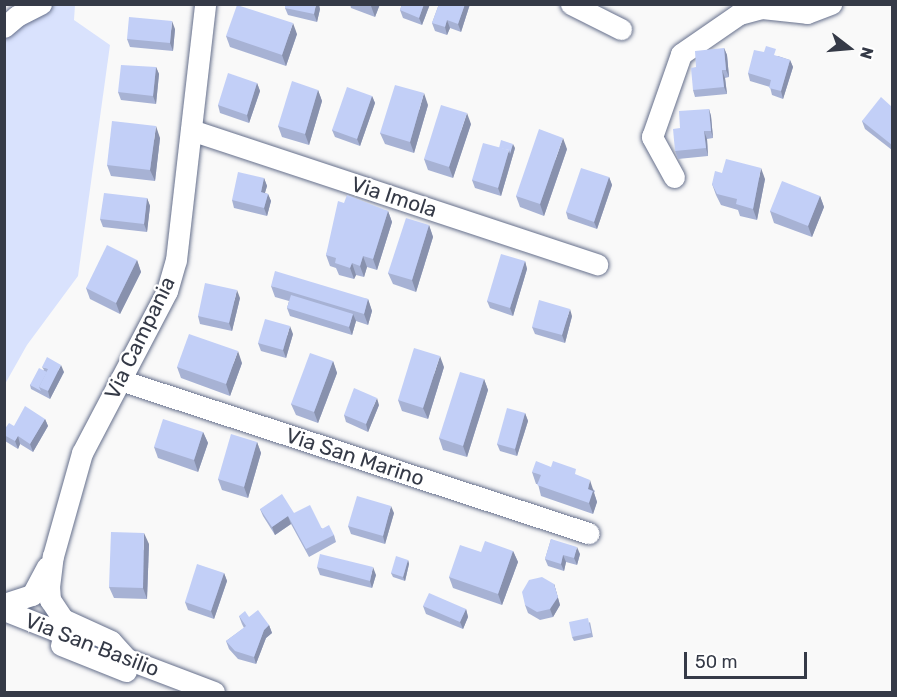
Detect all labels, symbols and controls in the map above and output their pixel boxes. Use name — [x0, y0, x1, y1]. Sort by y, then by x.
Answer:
north arrow — [819, 18, 879, 78]
text: N — [856, 45, 878, 61]
street label: Via Imola — [348, 171, 440, 223]
street label: Via Campania — [99, 273, 181, 403]
street label: Via San Marino — [283, 423, 427, 491]
street label: Via San Basilio — [21, 608, 163, 682]
scale bar — [687, 640, 810, 678]
text: 50 m — [695, 651, 738, 673]

